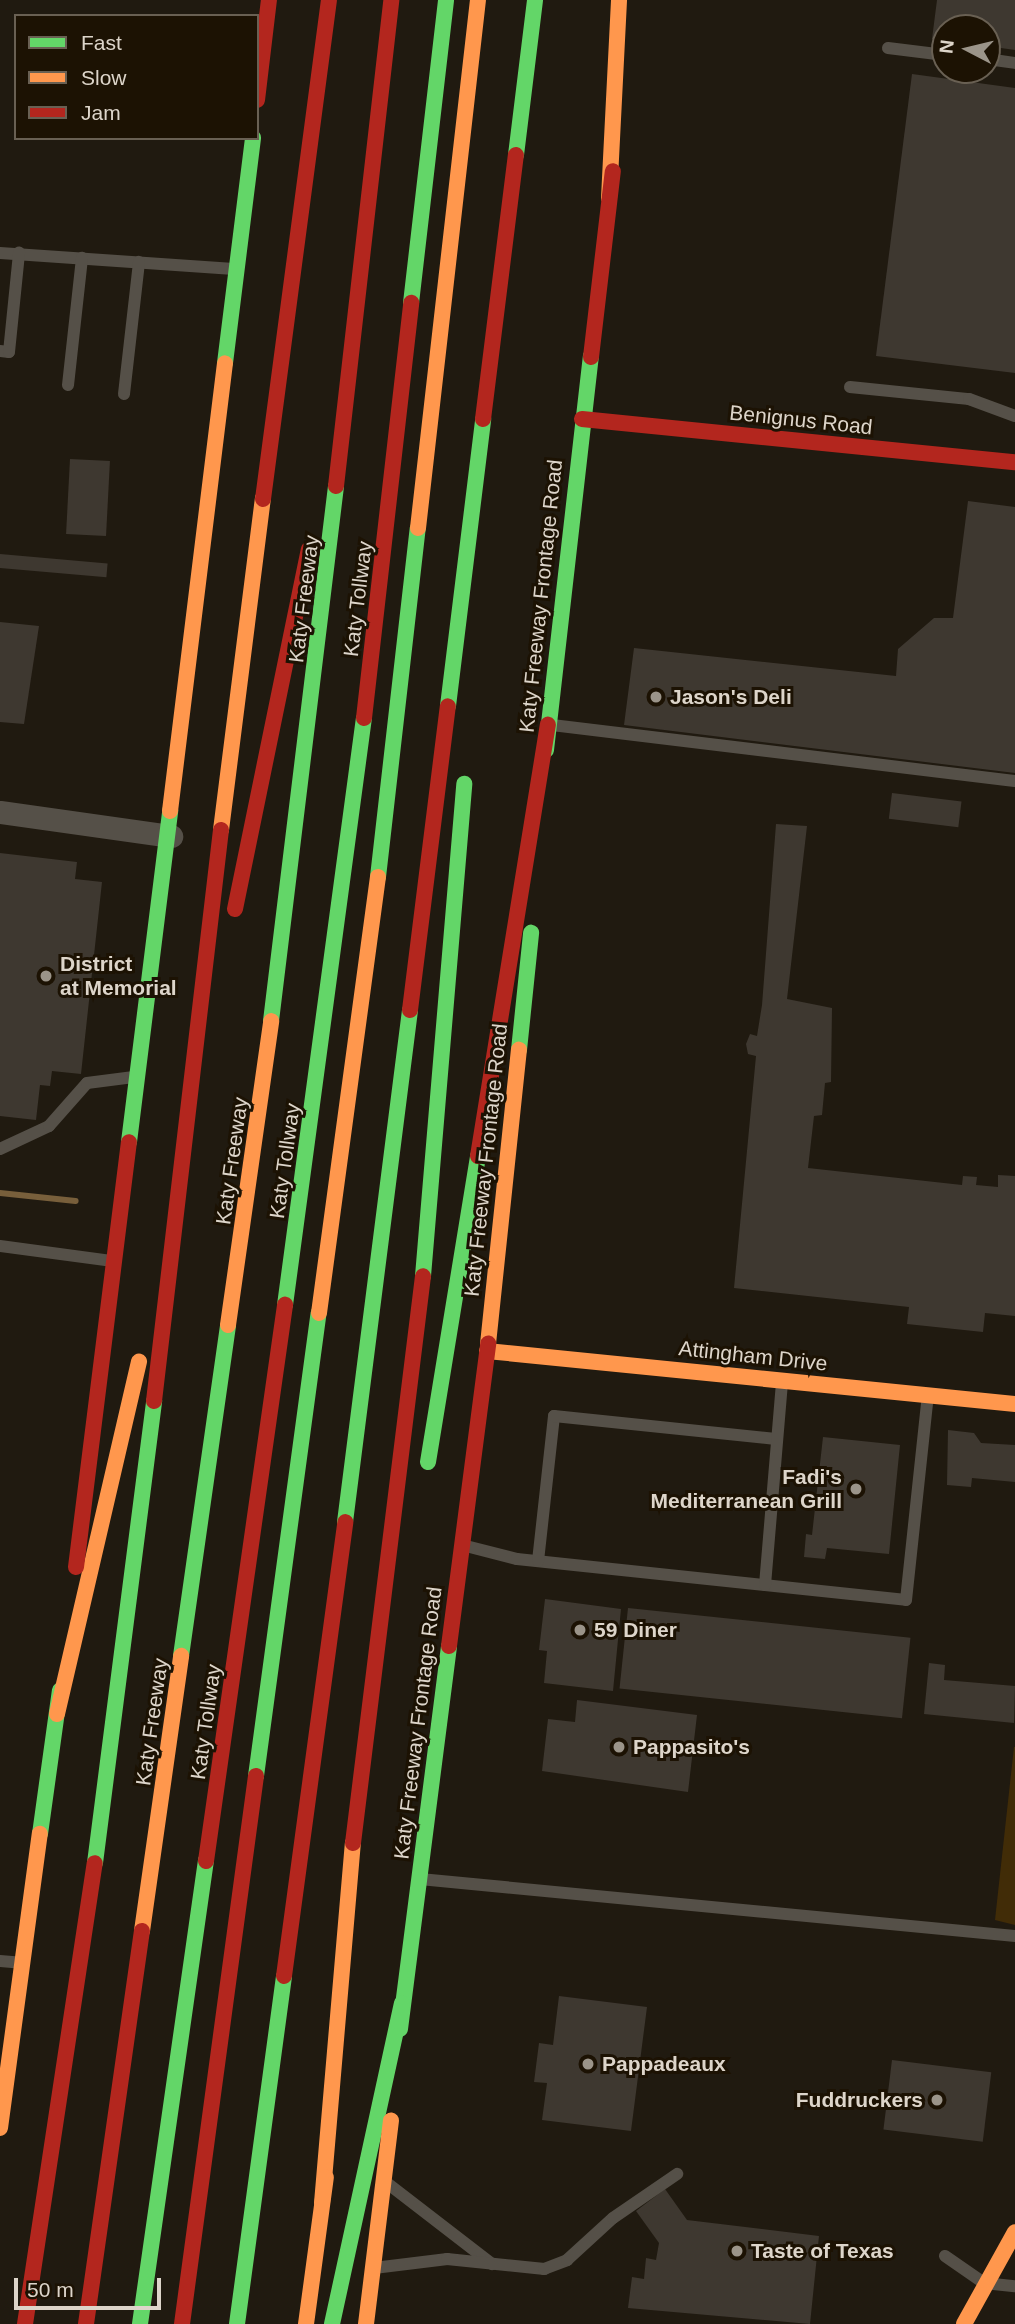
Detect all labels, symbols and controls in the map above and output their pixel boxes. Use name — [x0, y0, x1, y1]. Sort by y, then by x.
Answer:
legend — [14, 14, 259, 140]
north arrow — [931, 14, 1001, 84]
text: Fast — [81, 31, 122, 54]
text: N — [935, 39, 958, 55]
text: Slow — [81, 66, 127, 89]
text: Jam — [81, 101, 121, 124]
street label: Benignus Road — [728, 400, 874, 440]
street label: Katy Freeway Frontage Road — [514, 458, 568, 734]
street label: Katy Freeway — [284, 534, 324, 664]
street label: Katy Tollway — [338, 540, 378, 658]
place label: Jason's Deli — [670, 684, 792, 710]
marker: Jason's Deli — [648, 689, 664, 705]
place label: District at Memorial — [60, 951, 177, 1001]
marker: District at Memorial — [38, 968, 54, 984]
street label: Katy Freeway Frontage Road — [459, 1022, 513, 1298]
street label: Katy Freeway — [211, 1096, 253, 1226]
street label: Katy Tollway — [264, 1101, 306, 1221]
street label: Attingham Drive — [677, 1336, 829, 1376]
place label: Fadi's Mediterranean Grill — [651, 1464, 842, 1514]
marker: Fadi's Mediterranean Grill — [848, 1481, 864, 1497]
street label: Katy Freeway Frontage Road — [389, 1585, 447, 1861]
place label: 59 Diner — [594, 1617, 677, 1643]
marker: 59 Diner — [572, 1622, 588, 1638]
street label: Katy Freeway — [131, 1657, 173, 1787]
street label: Katy Tollway — [185, 1662, 227, 1782]
place label: Pappasito's — [633, 1734, 750, 1760]
marker: Pappasito's — [611, 1739, 627, 1755]
place label: Pappadeaux — [602, 2051, 726, 2077]
marker: Pappadeaux — [580, 2056, 596, 2072]
place label: Fuddruckers — [796, 2087, 923, 2113]
marker: Fuddruckers — [929, 2092, 945, 2108]
place label: Taste of Texas — [751, 2238, 894, 2264]
marker: Taste of Texas — [729, 2243, 745, 2259]
scale bar — [18, 2264, 164, 2308]
text: 50 m — [27, 2278, 74, 2301]

